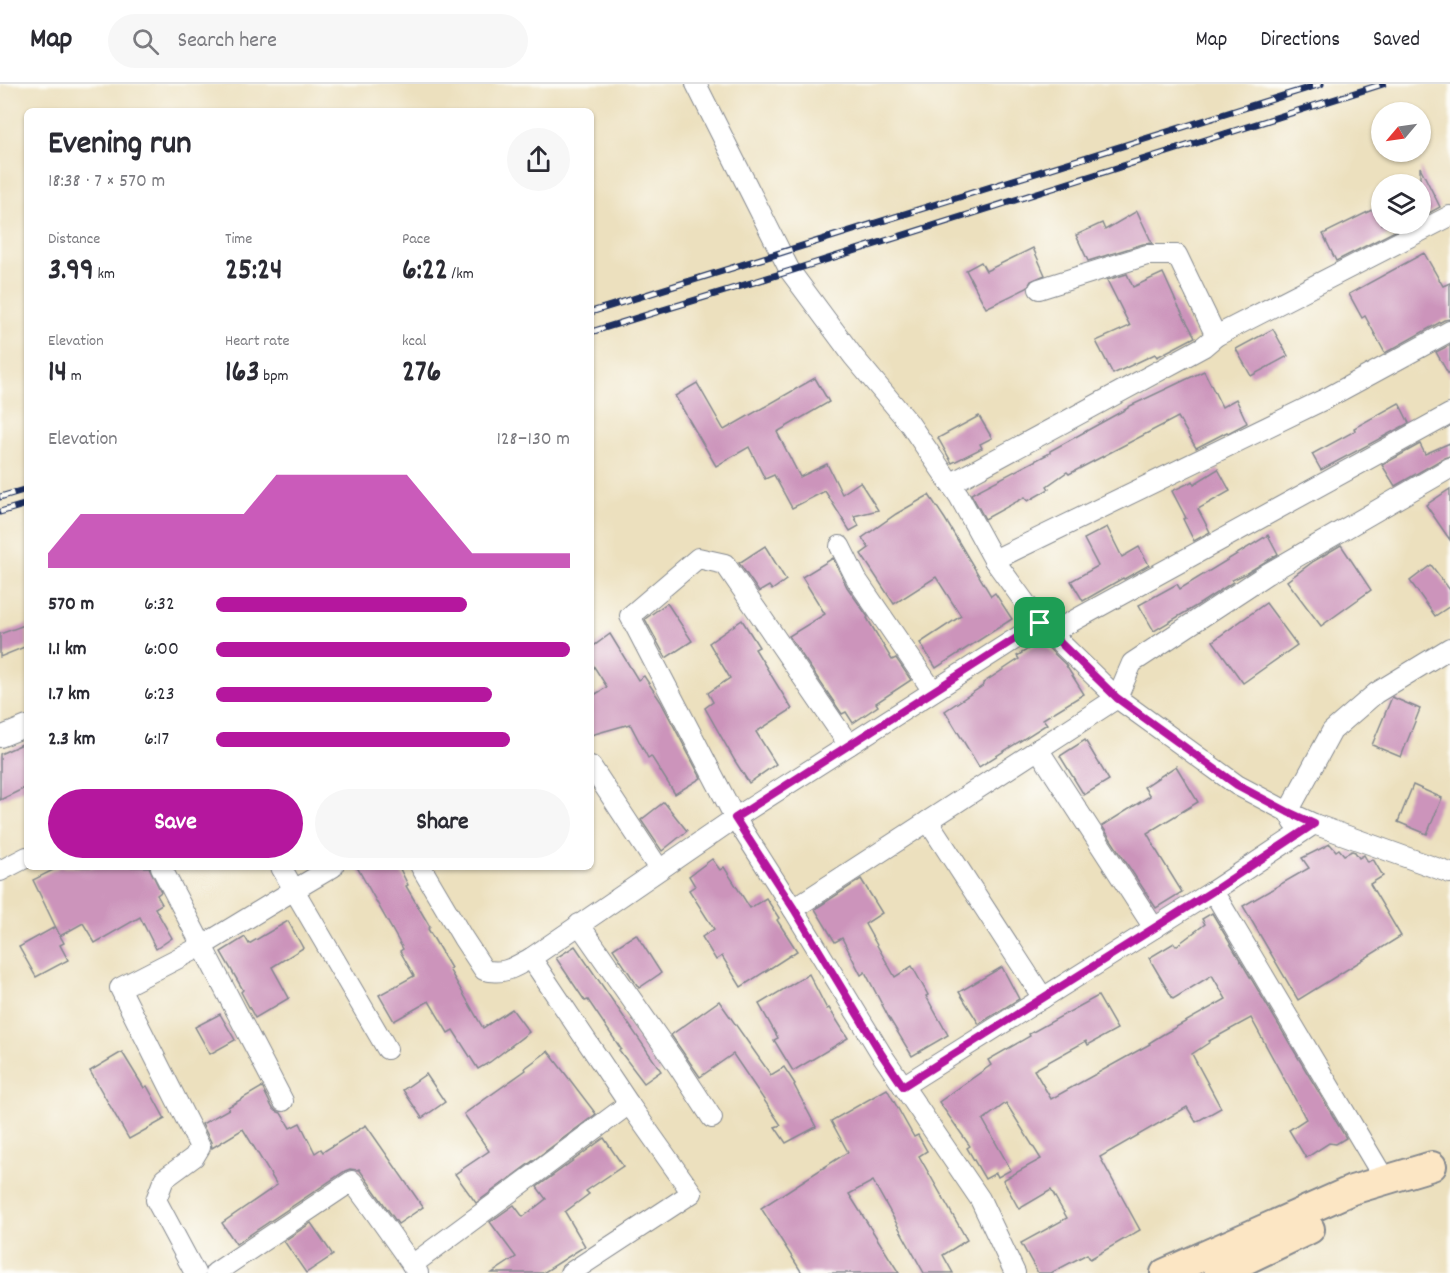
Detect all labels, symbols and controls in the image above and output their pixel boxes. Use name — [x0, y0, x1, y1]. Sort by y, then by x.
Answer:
search box — [108, 14, 528, 68]
text: Map — [30, 21, 72, 61]
icon: search — [129, 25, 162, 58]
text: Search here — [177, 26, 277, 57]
text: Map — [1196, 26, 1227, 56]
text: Directions — [1260, 26, 1340, 56]
text: Saved — [1373, 26, 1420, 56]
north arrow — [1371, 102, 1431, 162]
map controls — [1371, 102, 1431, 234]
text: Evening run — [48, 122, 192, 169]
button: share — [507, 128, 570, 191]
text: 18:38 · 7 × 570 m — [48, 168, 165, 196]
button: layers — [1371, 174, 1431, 234]
text: Distance — [48, 228, 100, 251]
text: Time — [225, 228, 252, 251]
text: Pace — [402, 228, 430, 251]
text: 3.99 — [48, 251, 94, 294]
text: 25:24 — [225, 251, 283, 294]
text: 6:22 — [402, 251, 448, 294]
text: km — [94, 263, 115, 286]
text: /km — [448, 263, 474, 286]
text: Elevation — [48, 330, 104, 353]
text: Heart rate — [225, 330, 290, 353]
text: kcal — [402, 330, 426, 353]
text: 14 — [48, 353, 67, 396]
text: 163 — [225, 353, 260, 396]
text: 276 — [402, 353, 441, 396]
text: m — [67, 365, 82, 388]
text: bpm — [260, 365, 289, 388]
text: Elevation — [48, 426, 118, 454]
text: 128–130 m — [496, 426, 570, 454]
text: 570 m — [48, 591, 94, 619]
text: 6:32 — [144, 591, 175, 619]
pin — [1014, 597, 1065, 648]
icon: arrive — [1023, 606, 1056, 639]
text: 1.1 km — [48, 636, 87, 664]
text: 6:00 — [144, 636, 179, 664]
text: 1.7 km — [48, 681, 90, 709]
text: 6:23 — [144, 681, 175, 709]
text: 2.3 km — [48, 726, 95, 754]
text: 6:17 — [144, 726, 169, 754]
button: Save — [48, 789, 303, 858]
button: Share — [315, 789, 570, 858]

